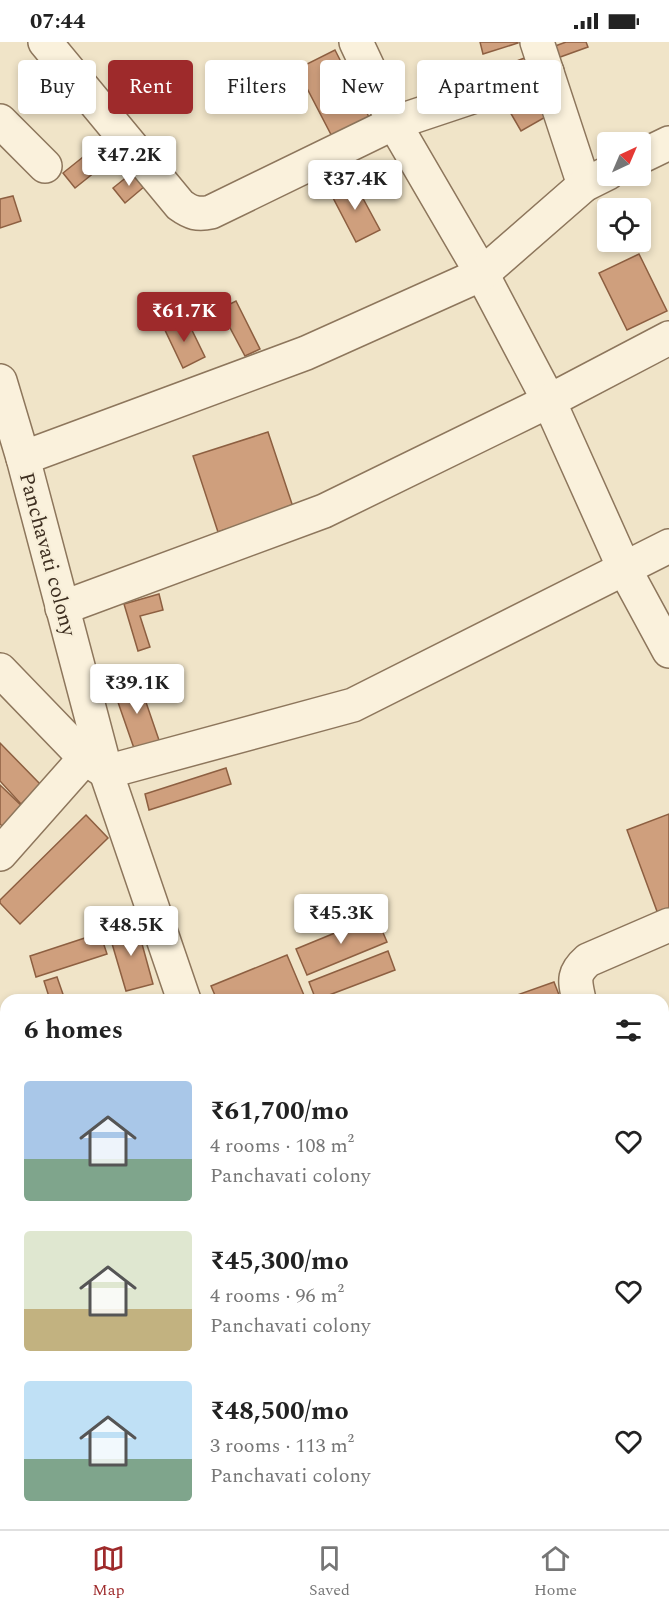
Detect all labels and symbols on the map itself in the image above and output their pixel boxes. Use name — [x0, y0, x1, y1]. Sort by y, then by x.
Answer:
north arrow — [597, 132, 651, 186]
pin: ₹47.2K — [80, 136, 178, 187]
pin: ₹37.4K — [306, 160, 404, 211]
pin: ₹61.7K — [135, 292, 233, 343]
street label: Panchavati colony — [10, 469, 85, 641]
pin: ₹39.1K — [88, 664, 186, 715]
pin: ₹45.3K — [292, 894, 390, 945]
pin: ₹48.5K — [82, 906, 180, 957]

